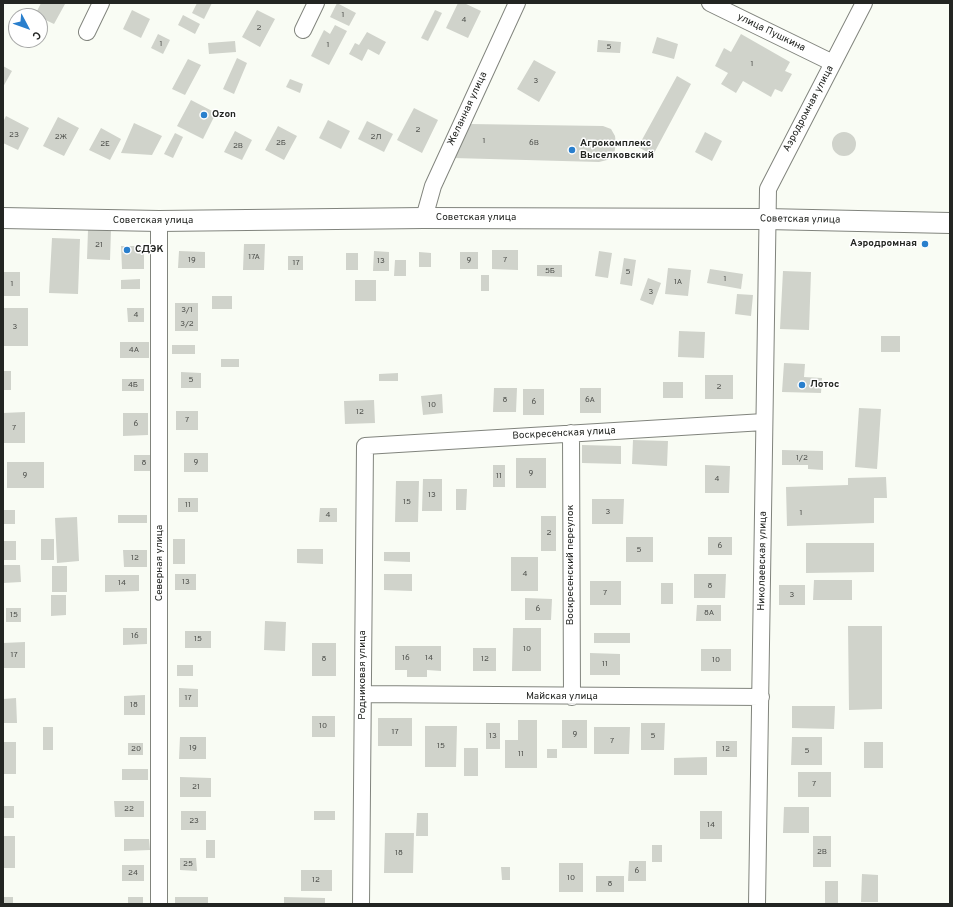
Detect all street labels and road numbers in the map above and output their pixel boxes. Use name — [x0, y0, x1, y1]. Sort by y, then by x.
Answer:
street label: улица Пушкина — [735, 11, 807, 55]
street label: Аэродромная улица — [781, 64, 837, 154]
street label: Желанная улица — [446, 70, 490, 148]
street label: Советская улица — [436, 212, 516, 224]
street label: Советская улица — [760, 213, 840, 227]
street label: Советская улица — [113, 215, 193, 227]
street label: Воскресенская улица — [512, 425, 616, 443]
street label: Воскресенский переулок — [565, 505, 577, 625]
street label: Николаевская улица — [756, 511, 770, 611]
street label: Северная улица — [154, 525, 166, 601]
street label: Родниковая улица — [357, 630, 369, 720]
street label: Майская улица — [526, 691, 598, 703]

